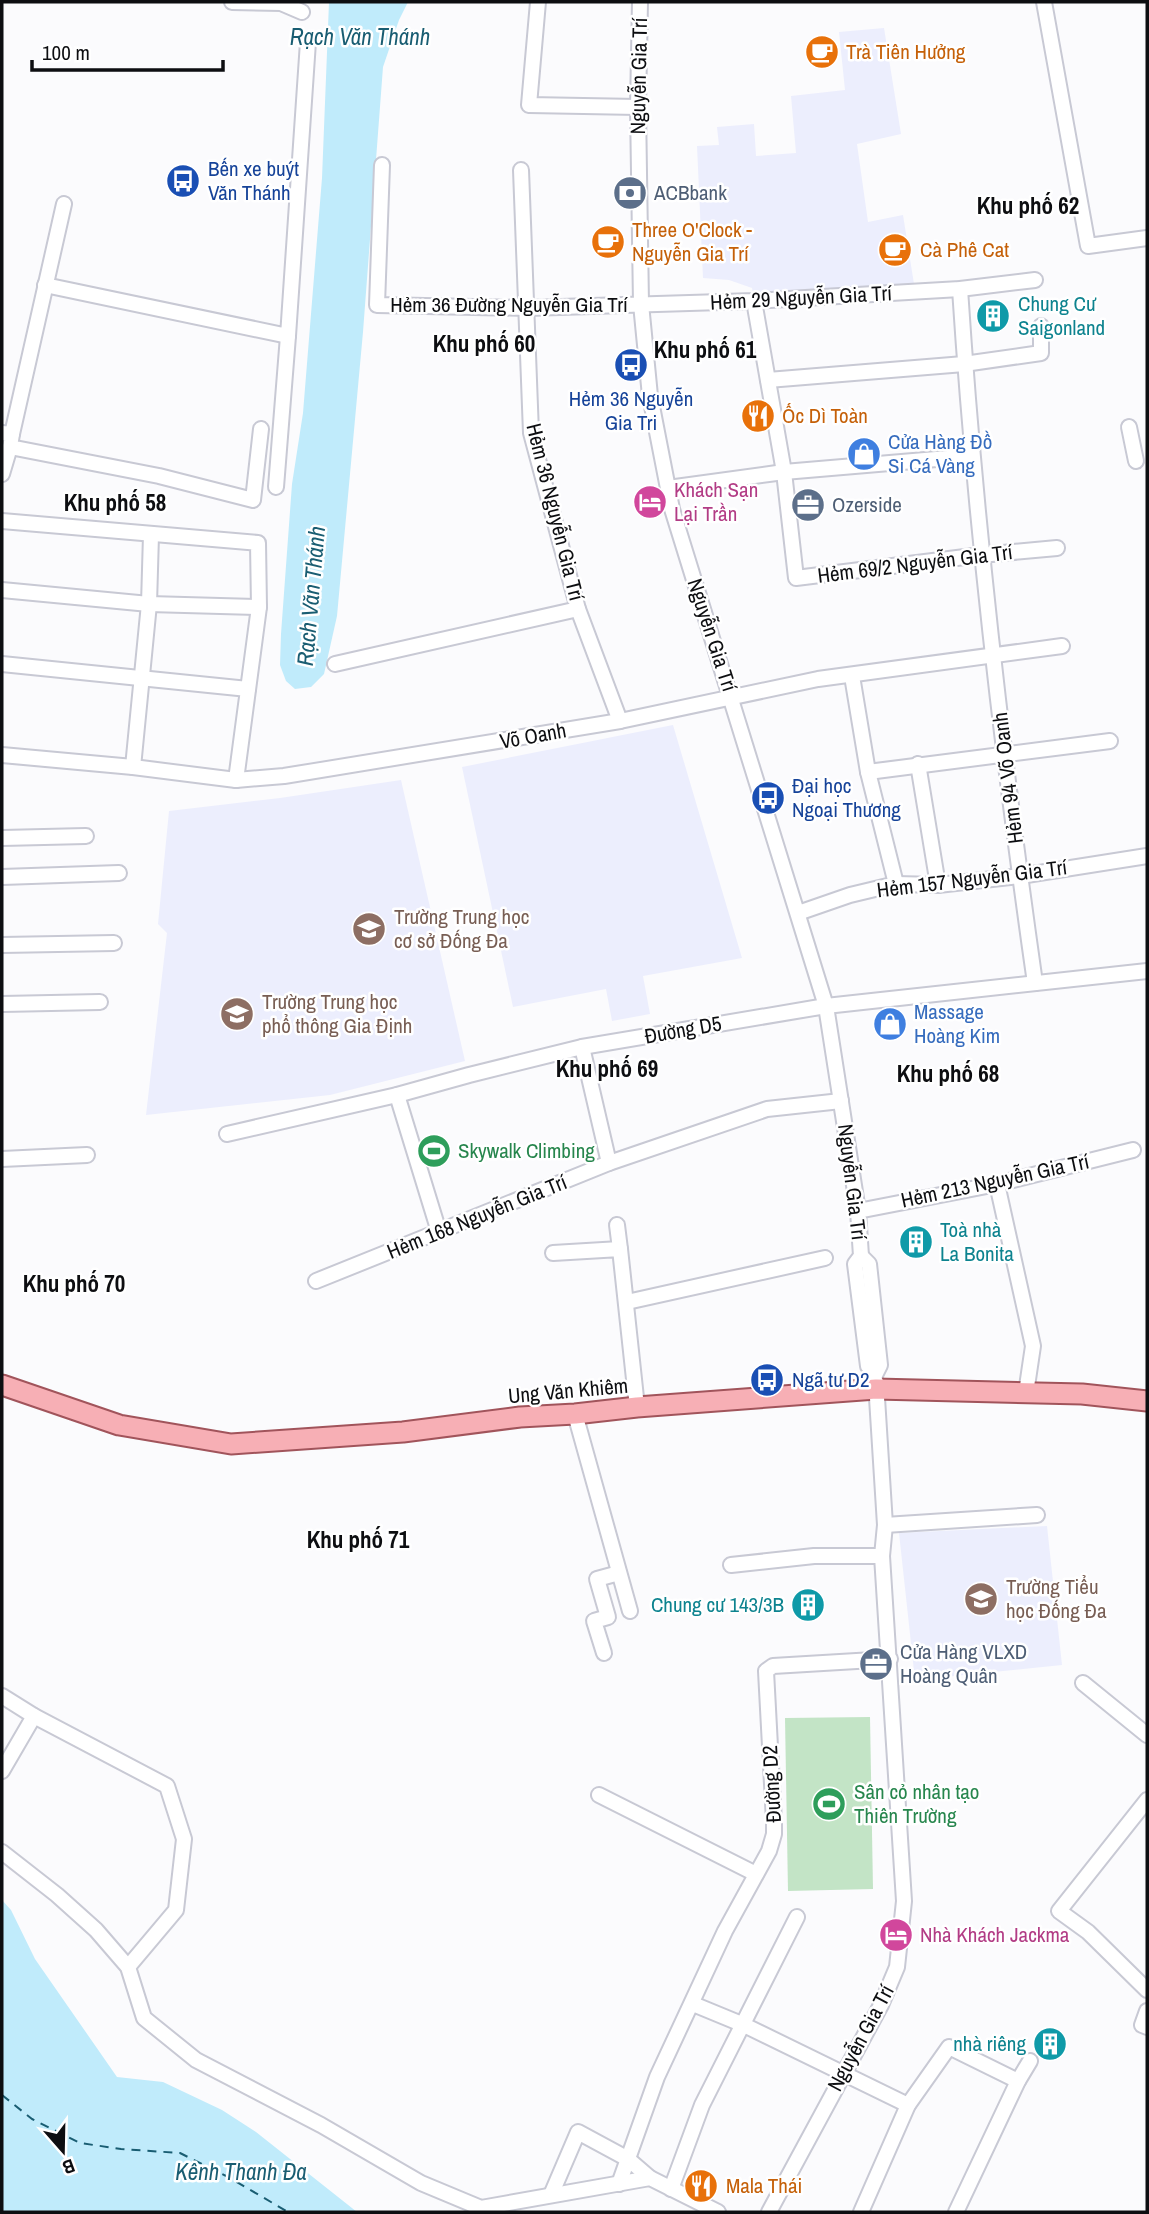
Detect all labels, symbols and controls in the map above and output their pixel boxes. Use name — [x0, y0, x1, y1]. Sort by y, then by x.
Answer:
street label: Nguyễn Gia Trí — [623, 17, 654, 135]
water label: Rạch Văn Thánh — [290, 21, 430, 52]
scale bar — [32, 28, 222, 72]
cafe icon: Trà Tiên Hưởng — [803, 33, 841, 71]
place label: Trà Tiên Hưởng — [846, 37, 966, 66]
text: 100 m — [42, 38, 90, 67]
place label: Bến xe buýt Văn Thánh — [208, 154, 299, 207]
bus stop icon: Bến xe buýt Văn Thánh — [164, 162, 202, 200]
bank icon: ACBbank — [611, 174, 649, 212]
place label: ACBbank — [653, 178, 727, 207]
district label: Khu phố 62 — [977, 190, 1079, 221]
place label: Three O'Clock - Nguyễn Gia Trí — [632, 215, 752, 268]
cafe icon: Three O'Clock - Nguyễn Gia Trí — [589, 223, 627, 261]
cafe icon: Cà Phê Cat — [876, 231, 914, 269]
place label: Cà Phê Cat — [920, 235, 1009, 264]
street label: Hẻm 29 Nguyễn Gia Trí — [709, 278, 893, 317]
place label: Chung Cư Saigonland — [1018, 289, 1105, 342]
street label: Hẻm 36 Đường Nguyễn Gia Trí — [390, 290, 628, 319]
building icon: Chung Cư Saigonland — [974, 297, 1012, 335]
district label: Khu phố 60 — [433, 328, 535, 359]
district label: Khu phố 61 — [654, 334, 757, 365]
bus stop icon: Hẻm 36 Nguyễn Gia Tri — [612, 346, 650, 384]
place label: Hẻm 36 Nguyễn Gia Tri — [569, 384, 693, 437]
restaurant icon: Ốc Dì Toàn — [739, 397, 777, 435]
place label: Ốc Dì Toàn — [782, 401, 868, 430]
street label: Hẻm 36 Nguyễn Gia Trí — [519, 420, 592, 604]
place label: Cửa Hàng Đồ Si Cá Vàng — [888, 427, 992, 480]
shop icon: Cửa Hàng Đồ Si Cá Vàng — [845, 435, 883, 473]
place label: Khách Sạn Lại Trần — [674, 475, 758, 528]
hotel icon: Khách Sạn Lại Trần — [631, 483, 669, 521]
office icon: Ozerside — [789, 486, 827, 524]
district label: Khu phố 58 — [64, 487, 166, 518]
place label: Ozerside — [832, 490, 902, 519]
water label: Rạch Văn Thánh — [289, 525, 332, 667]
street label: Hẻm 69/2 Nguyễn Gia Trí — [816, 537, 1014, 590]
street label: Nguyễn Gia Trí — [681, 575, 744, 695]
street label: Hẻm 94 Võ Oanh — [985, 711, 1030, 845]
street label: Võ Oanh — [497, 715, 568, 756]
place label: Đại học Ngoại Thương — [792, 771, 901, 824]
bus stop icon: Đại học Ngoại Thương — [749, 779, 787, 817]
street label: Hẻm 157 Nguyễn Gia Trí — [875, 852, 1069, 905]
place label: Trường Trung học cơ sở Đống Đa — [394, 902, 529, 955]
school or university icon: Trường Trung học cơ sở Đống Đa — [350, 910, 388, 948]
place label: Trường Trung học phổ thông Gia Định — [262, 987, 412, 1040]
school or university icon: Trường Trung học phổ thông Gia Định — [218, 995, 256, 1033]
place label: Massage Hoàng Kim — [914, 997, 1000, 1050]
shop icon: Massage Hoàng Kim — [871, 1005, 909, 1043]
street label: Đường D5 — [642, 1008, 724, 1051]
district label: Khu phố 69 — [556, 1053, 658, 1084]
district label: Khu phố 68 — [897, 1058, 999, 1089]
street label: Nguyễn Gia Trí — [831, 1122, 874, 1242]
sports icon: Skywalk Climbing — [415, 1132, 453, 1170]
place label: Skywalk Climbing — [458, 1136, 595, 1165]
street label: Hẻm 213 Nguyễn Gia Trí — [898, 1146, 1092, 1215]
street label: Hẻm 168 Nguyễn Gia Trí — [383, 1167, 571, 1266]
place label: Toà nhà La Bonita — [940, 1215, 1014, 1268]
building icon: Toà nhà La Bonita — [897, 1223, 935, 1261]
district label: Khu phố 70 — [23, 1268, 125, 1299]
bus stop icon: Ngã tư D2 — [748, 1361, 786, 1399]
place label: Ngã tư D2 — [792, 1365, 870, 1394]
street label: Ung Văn Khiêm — [507, 1371, 629, 1410]
district label: Khu phố 71 — [307, 1524, 410, 1555]
place label: Trường Tiểu học Đống Đa — [1006, 1572, 1107, 1625]
school or university icon: Trường Tiểu học Đống Đa — [962, 1580, 1000, 1618]
building icon: Chung cư 143/3B — [789, 1586, 827, 1624]
place label: Chung cư 143/3B — [651, 1590, 784, 1619]
place label: Cửa Hàng VLXD Hoàng Quân — [900, 1637, 1027, 1690]
office icon: Cửa Hàng VLXD Hoàng Quân — [857, 1645, 895, 1683]
street label: Đường D2 — [755, 1745, 788, 1824]
place label: Sân cỏ nhân tạo Thiên Trường — [854, 1777, 979, 1830]
sports icon: Sân cỏ nhân tạo Thiên Trường — [810, 1785, 848, 1823]
hotel icon: Nhà Khách Jackma — [877, 1916, 915, 1954]
place label: Nhà Khách Jackma — [920, 1920, 1070, 1949]
street label: Nguyễn Gia Trí — [820, 1979, 901, 2096]
building icon: nhà riêng — [1031, 2025, 1069, 2063]
place label: nhà riêng — [953, 2029, 1026, 2058]
north arrow — [28, 2116, 98, 2186]
text: B — [59, 2153, 79, 2181]
water label: Kênh Thanh Đa — [175, 2156, 307, 2187]
restaurant icon: Mala Thái — [682, 2167, 720, 2205]
place label: Mala Thái — [726, 2171, 802, 2200]

